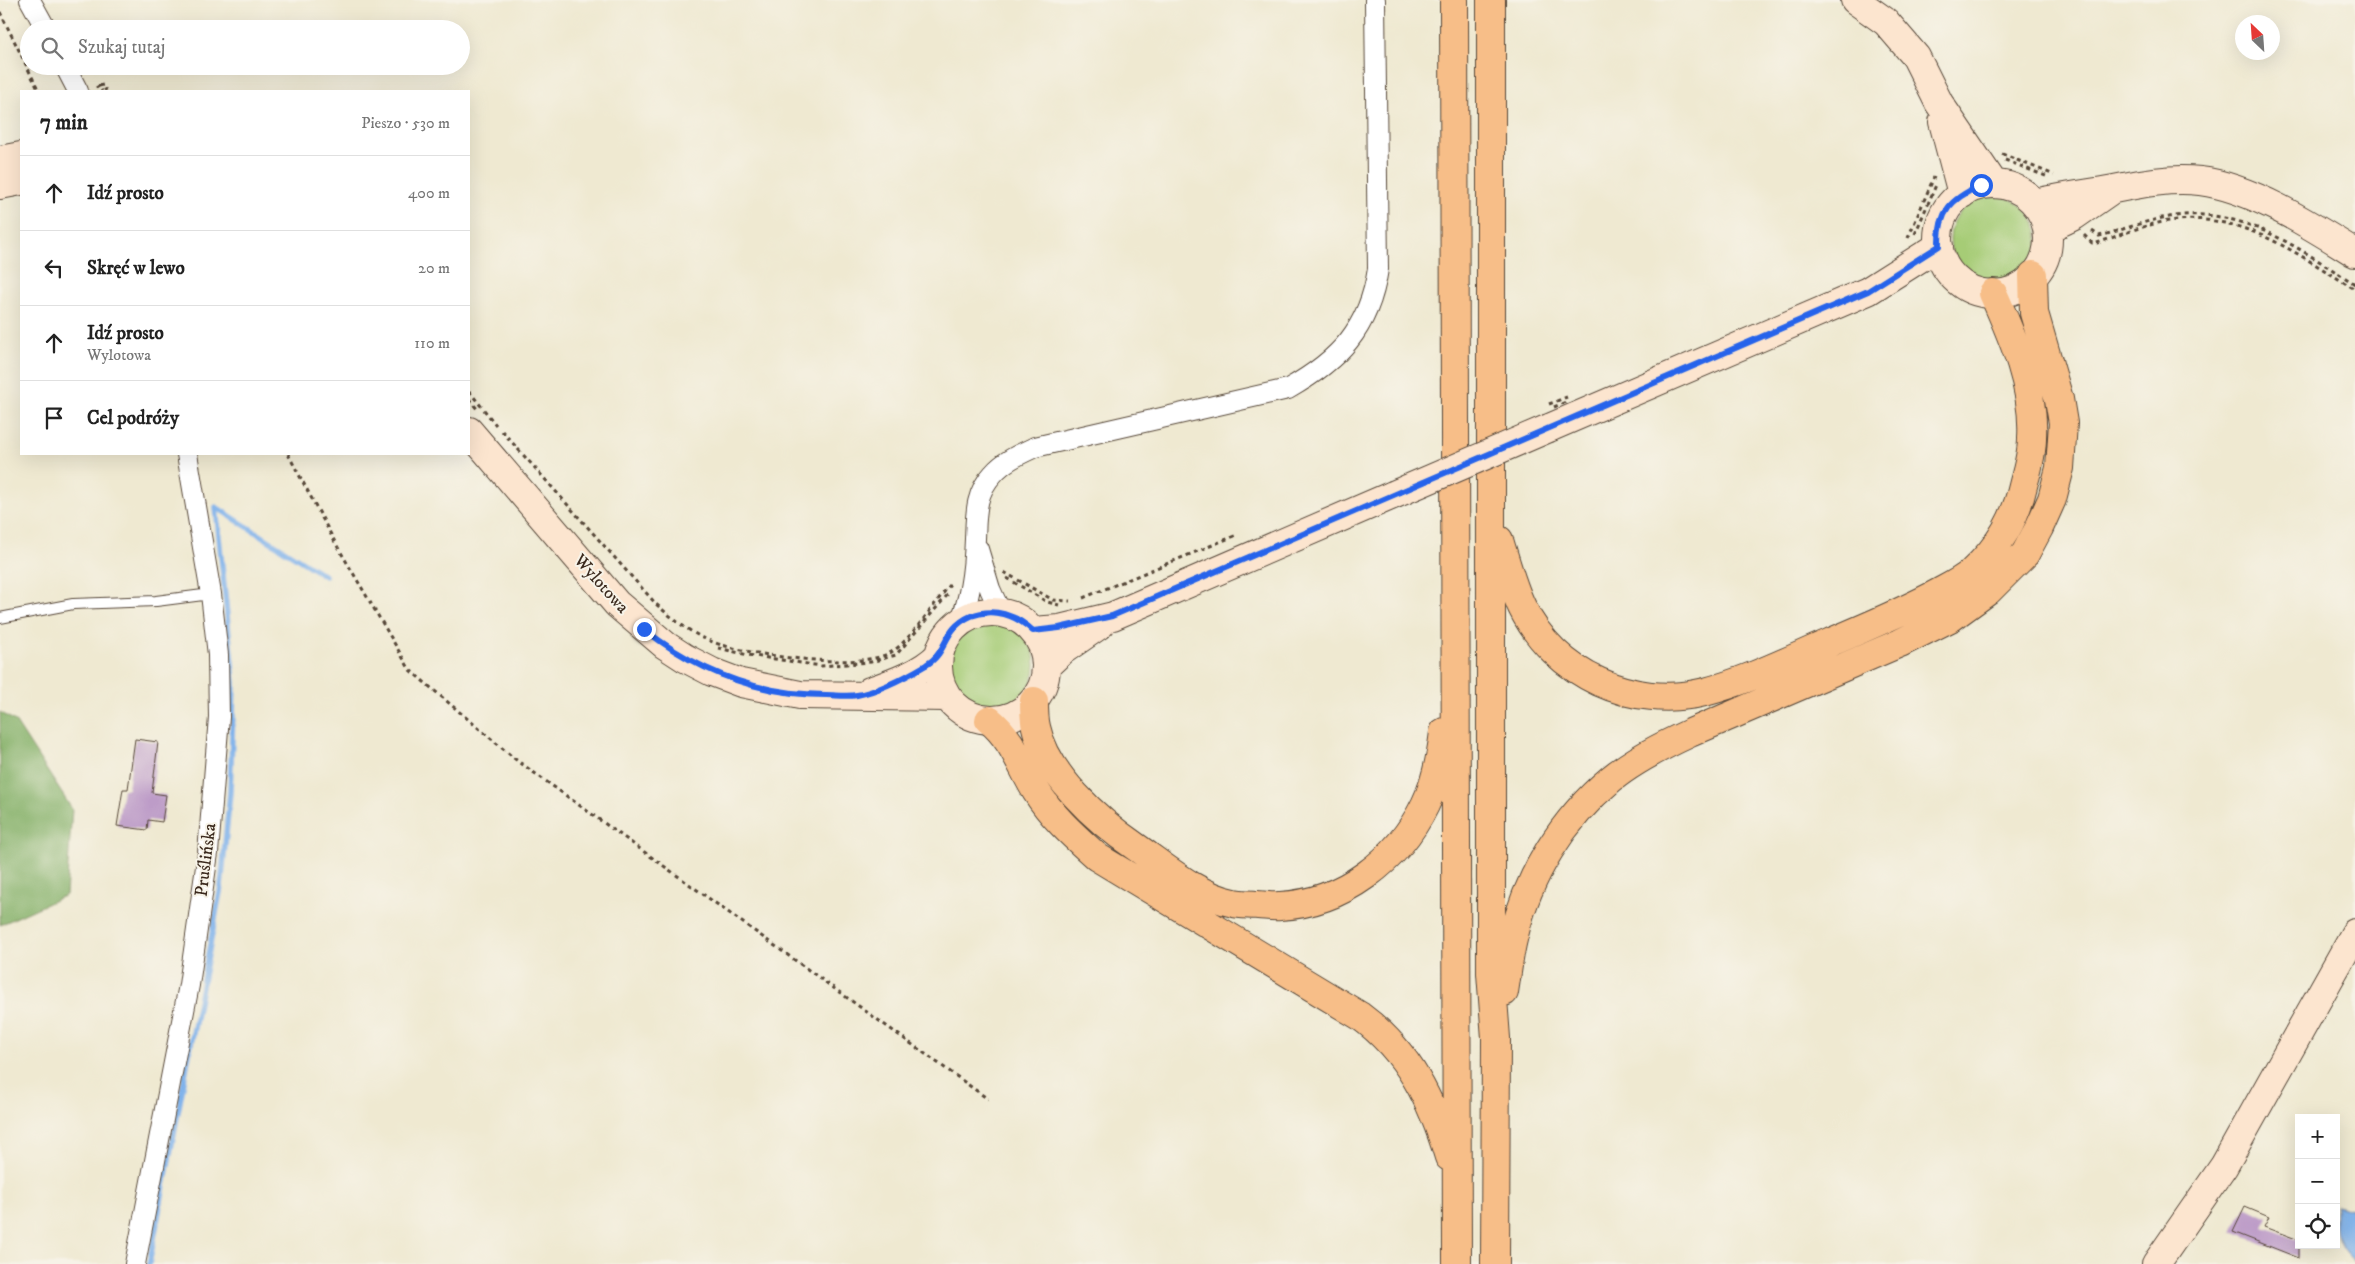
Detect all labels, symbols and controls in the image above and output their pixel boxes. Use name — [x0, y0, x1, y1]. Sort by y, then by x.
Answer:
north arrow — [2235, 15, 2280, 60]
search box — [20, 20, 470, 75]
icon: search — [38, 34, 66, 62]
text: Szukaj tutaj — [78, 36, 165, 59]
text: 7 min — [40, 110, 88, 136]
text: Pieszo · 530 m — [361, 113, 450, 133]
route start — [1970, 174, 1993, 197]
icon: ahead — [40, 179, 68, 207]
text: Idź prosto — [87, 182, 164, 205]
text: 400 m — [408, 183, 450, 203]
icon: left — [40, 254, 68, 282]
text: Skręć w lewo — [87, 257, 185, 280]
text: 20 m — [418, 258, 450, 278]
text: Idź prosto — [87, 322, 164, 345]
icon: ahead — [40, 329, 68, 357]
text: 110 m — [414, 333, 450, 353]
text: Wylotowa — [87, 345, 151, 365]
icon: arrive — [40, 404, 68, 432]
text: Cel podróży — [87, 407, 179, 430]
street label: Wylotowa — [568, 549, 634, 618]
route end — [633, 618, 656, 641]
street label: Pruślińska — [191, 822, 221, 898]
map controls — [2295, 1114, 2340, 1249]
button: + — [2295, 1114, 2340, 1159]
button: − — [2295, 1159, 2340, 1204]
button: locate — [2295, 1204, 2340, 1249]

